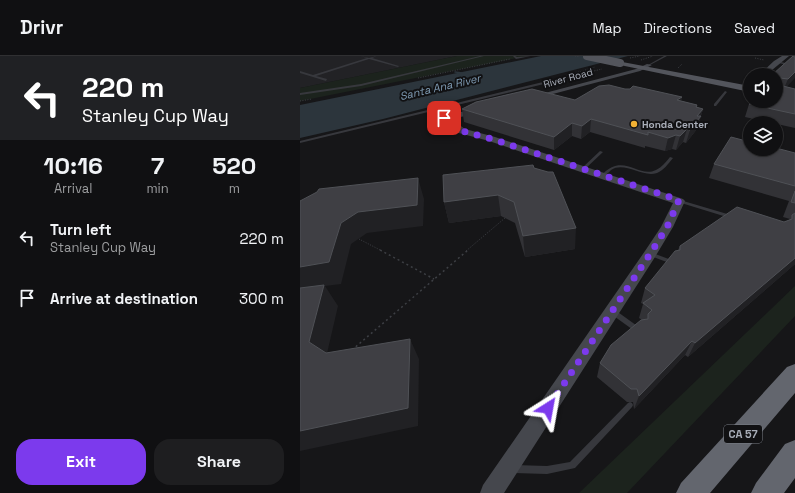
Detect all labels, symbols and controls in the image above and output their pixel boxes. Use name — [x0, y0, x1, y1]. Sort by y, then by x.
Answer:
text: Drivr — [20, 15, 63, 40]
text: Map — [592, 19, 622, 37]
text: Directions — [644, 19, 712, 37]
text: Saved — [734, 19, 775, 37]
street label: River Road — [542, 65, 594, 91]
map controls — [743, 68, 783, 156]
button: sound — [743, 68, 783, 108]
text: 220 m — [82, 69, 164, 105]
water label: Santa Ana River — [398, 70, 484, 103]
icon: left — [16, 72, 68, 124]
pin — [427, 101, 461, 135]
text: Stanley Cup Way — [82, 104, 229, 127]
icon: arrive — [433, 107, 455, 129]
button: layers — [743, 116, 783, 156]
place label: Honda Center — [642, 118, 708, 131]
marker: Honda Center — [629, 119, 639, 129]
text: 10:16 — [44, 150, 103, 181]
text: 7 — [151, 150, 164, 181]
text: 520 — [212, 150, 256, 181]
text: Arrival — [54, 180, 93, 197]
text: min — [146, 180, 169, 197]
text: m — [229, 180, 240, 197]
text: Turn left — [50, 220, 112, 239]
icon: left — [16, 227, 38, 249]
text: 220 m — [240, 229, 284, 248]
text: Stanley Cup Way — [50, 239, 156, 256]
icon: arrive — [16, 287, 38, 309]
text: Arrive at destination — [50, 289, 198, 308]
text: 300 m — [239, 289, 284, 308]
position arrow — [527, 387, 569, 429]
road number: CA 57 — [724, 425, 762, 443]
button: Exit — [16, 439, 146, 485]
button: Share — [154, 439, 284, 485]

